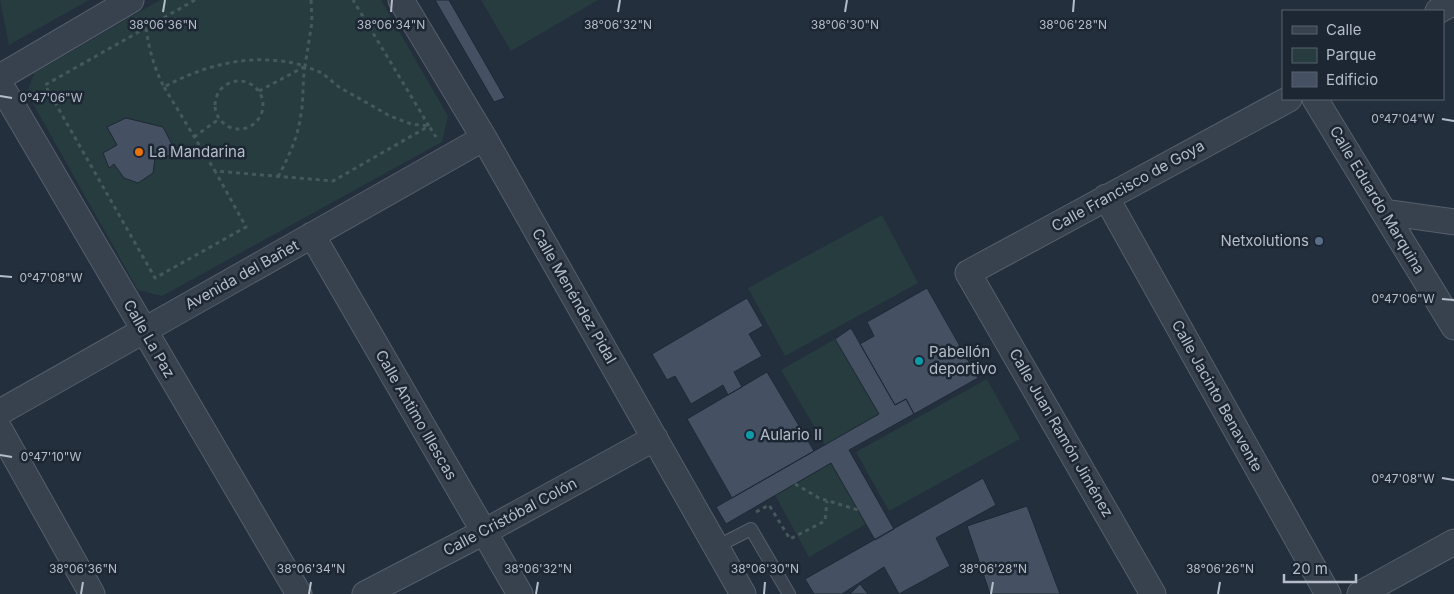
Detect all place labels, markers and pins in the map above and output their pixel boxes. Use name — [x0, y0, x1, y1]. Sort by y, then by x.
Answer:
place label: La Mandarina — [149, 142, 245, 161]
marker: La Mandarina — [133, 146, 145, 158]
place label: Netxolutions — [1220, 231, 1309, 250]
marker: Netxolutions — [1313, 235, 1325, 247]
place label: Pabellón deportivo — [929, 342, 997, 378]
marker: Pabellón deportivo — [913, 355, 925, 367]
place label: Aulario II — [760, 425, 822, 444]
marker: Aulario II — [744, 429, 756, 441]

